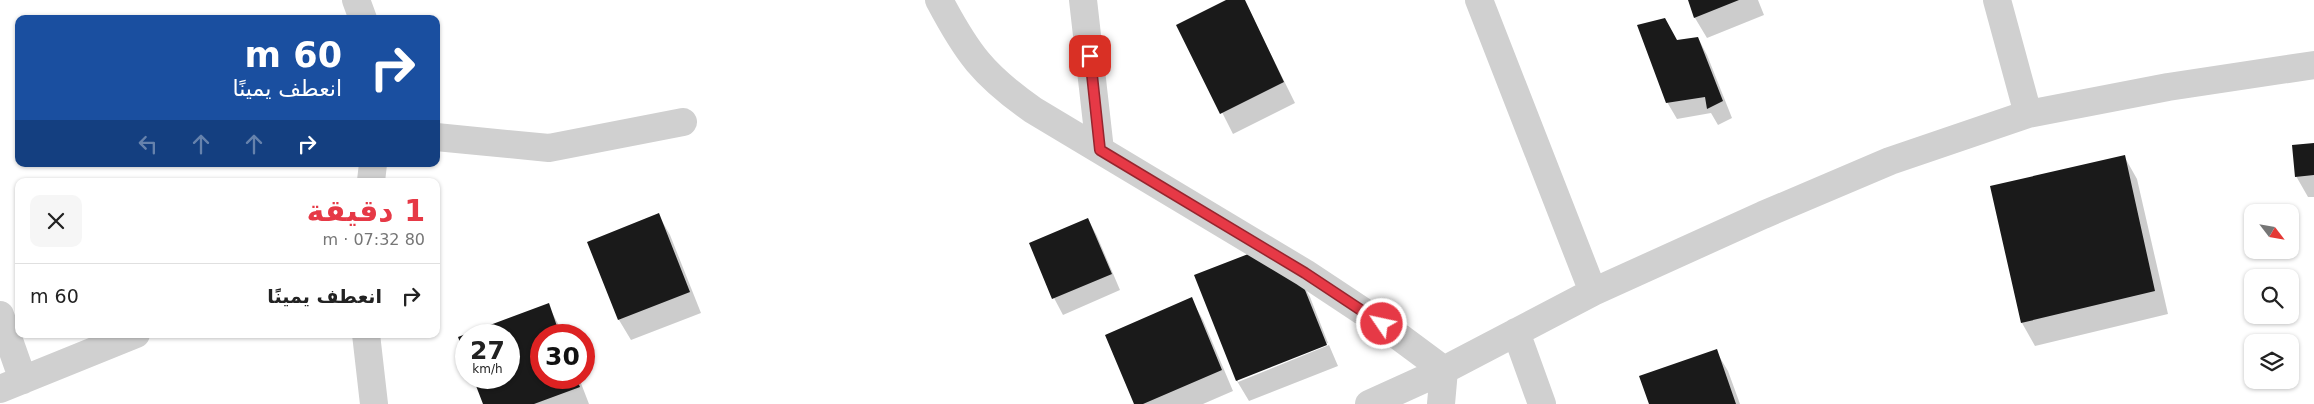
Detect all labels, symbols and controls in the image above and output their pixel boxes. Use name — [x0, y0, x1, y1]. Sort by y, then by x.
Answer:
text: 60 m — [245, 35, 342, 75]
icon: right — [360, 35, 425, 100]
pin — [1069, 35, 1111, 77]
icon: arrive — [1076, 42, 1104, 70]
text: انعطف يمينًا — [233, 76, 342, 101]
icon: left — [134, 130, 162, 158]
icon: ahead — [187, 130, 215, 158]
icon: ahead — [240, 130, 268, 158]
icon: right — [293, 130, 321, 158]
text: 1 دقيقة — [307, 193, 425, 228]
button: close — [30, 195, 82, 247]
north arrow — [2244, 204, 2299, 259]
map controls — [2244, 204, 2299, 389]
text: 80 m · 07:32 — [323, 230, 425, 249]
button: search — [2244, 269, 2299, 324]
icon: right — [397, 282, 425, 310]
text: 60 m — [30, 285, 79, 307]
text: انعطف يمينًا — [267, 285, 382, 307]
position arrow — [1355, 297, 1407, 349]
speed limit sign: 30 — [530, 324, 595, 389]
button: layers — [2244, 334, 2299, 389]
text: 27 — [470, 336, 505, 365]
text: km/h — [472, 362, 503, 376]

